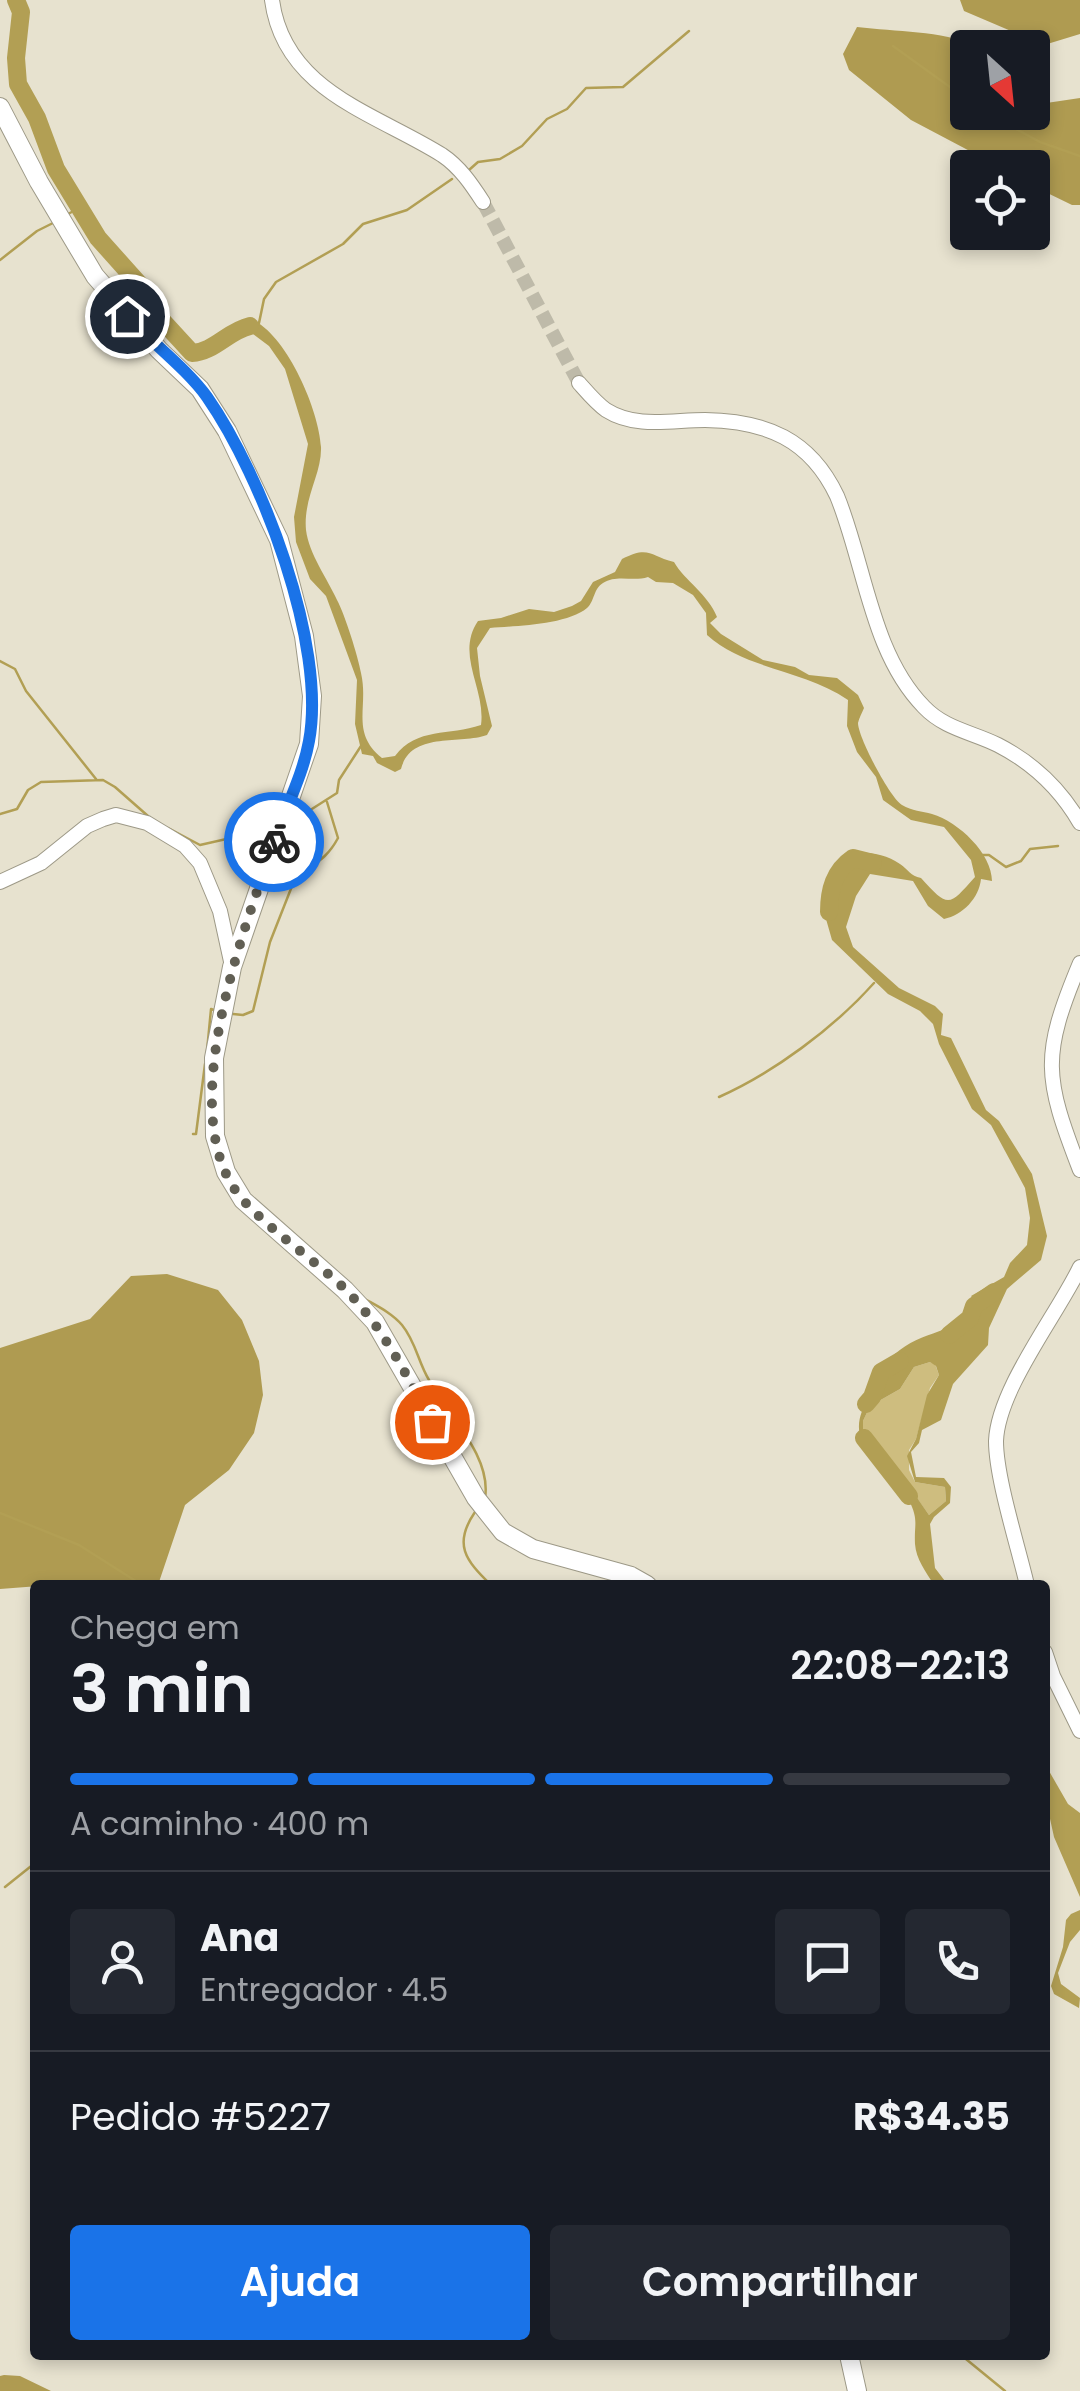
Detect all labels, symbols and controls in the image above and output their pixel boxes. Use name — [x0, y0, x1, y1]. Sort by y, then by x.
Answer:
north arrow — [950, 30, 1050, 130]
map controls — [950, 30, 1050, 250]
button: locate — [950, 150, 1050, 250]
pin — [85, 274, 170, 359]
icon: home — [100, 289, 155, 344]
courier — [224, 792, 324, 892]
icon: bike — [247, 815, 302, 870]
pin — [390, 1380, 475, 1465]
icon: bag — [405, 1395, 460, 1450]
text: Chega em — [70, 1605, 240, 1650]
text: 22:08–22:13 — [791, 1639, 1010, 1692]
text: 3 min — [70, 1644, 254, 1735]
text: A caminho · 400 m — [70, 1801, 369, 1846]
button: person — [70, 1909, 175, 2014]
button: chat — [775, 1909, 880, 2014]
button: phone — [905, 1909, 1010, 2014]
text: Ana — [200, 1911, 279, 1964]
text: Entregador · 4.5 — [200, 1967, 448, 2012]
text: Pedido #5227 — [70, 2090, 331, 2143]
text: R$34.35 — [853, 2090, 1010, 2143]
button: Ajuda — [70, 2225, 530, 2340]
button: Compartilhar — [550, 2225, 1010, 2340]

